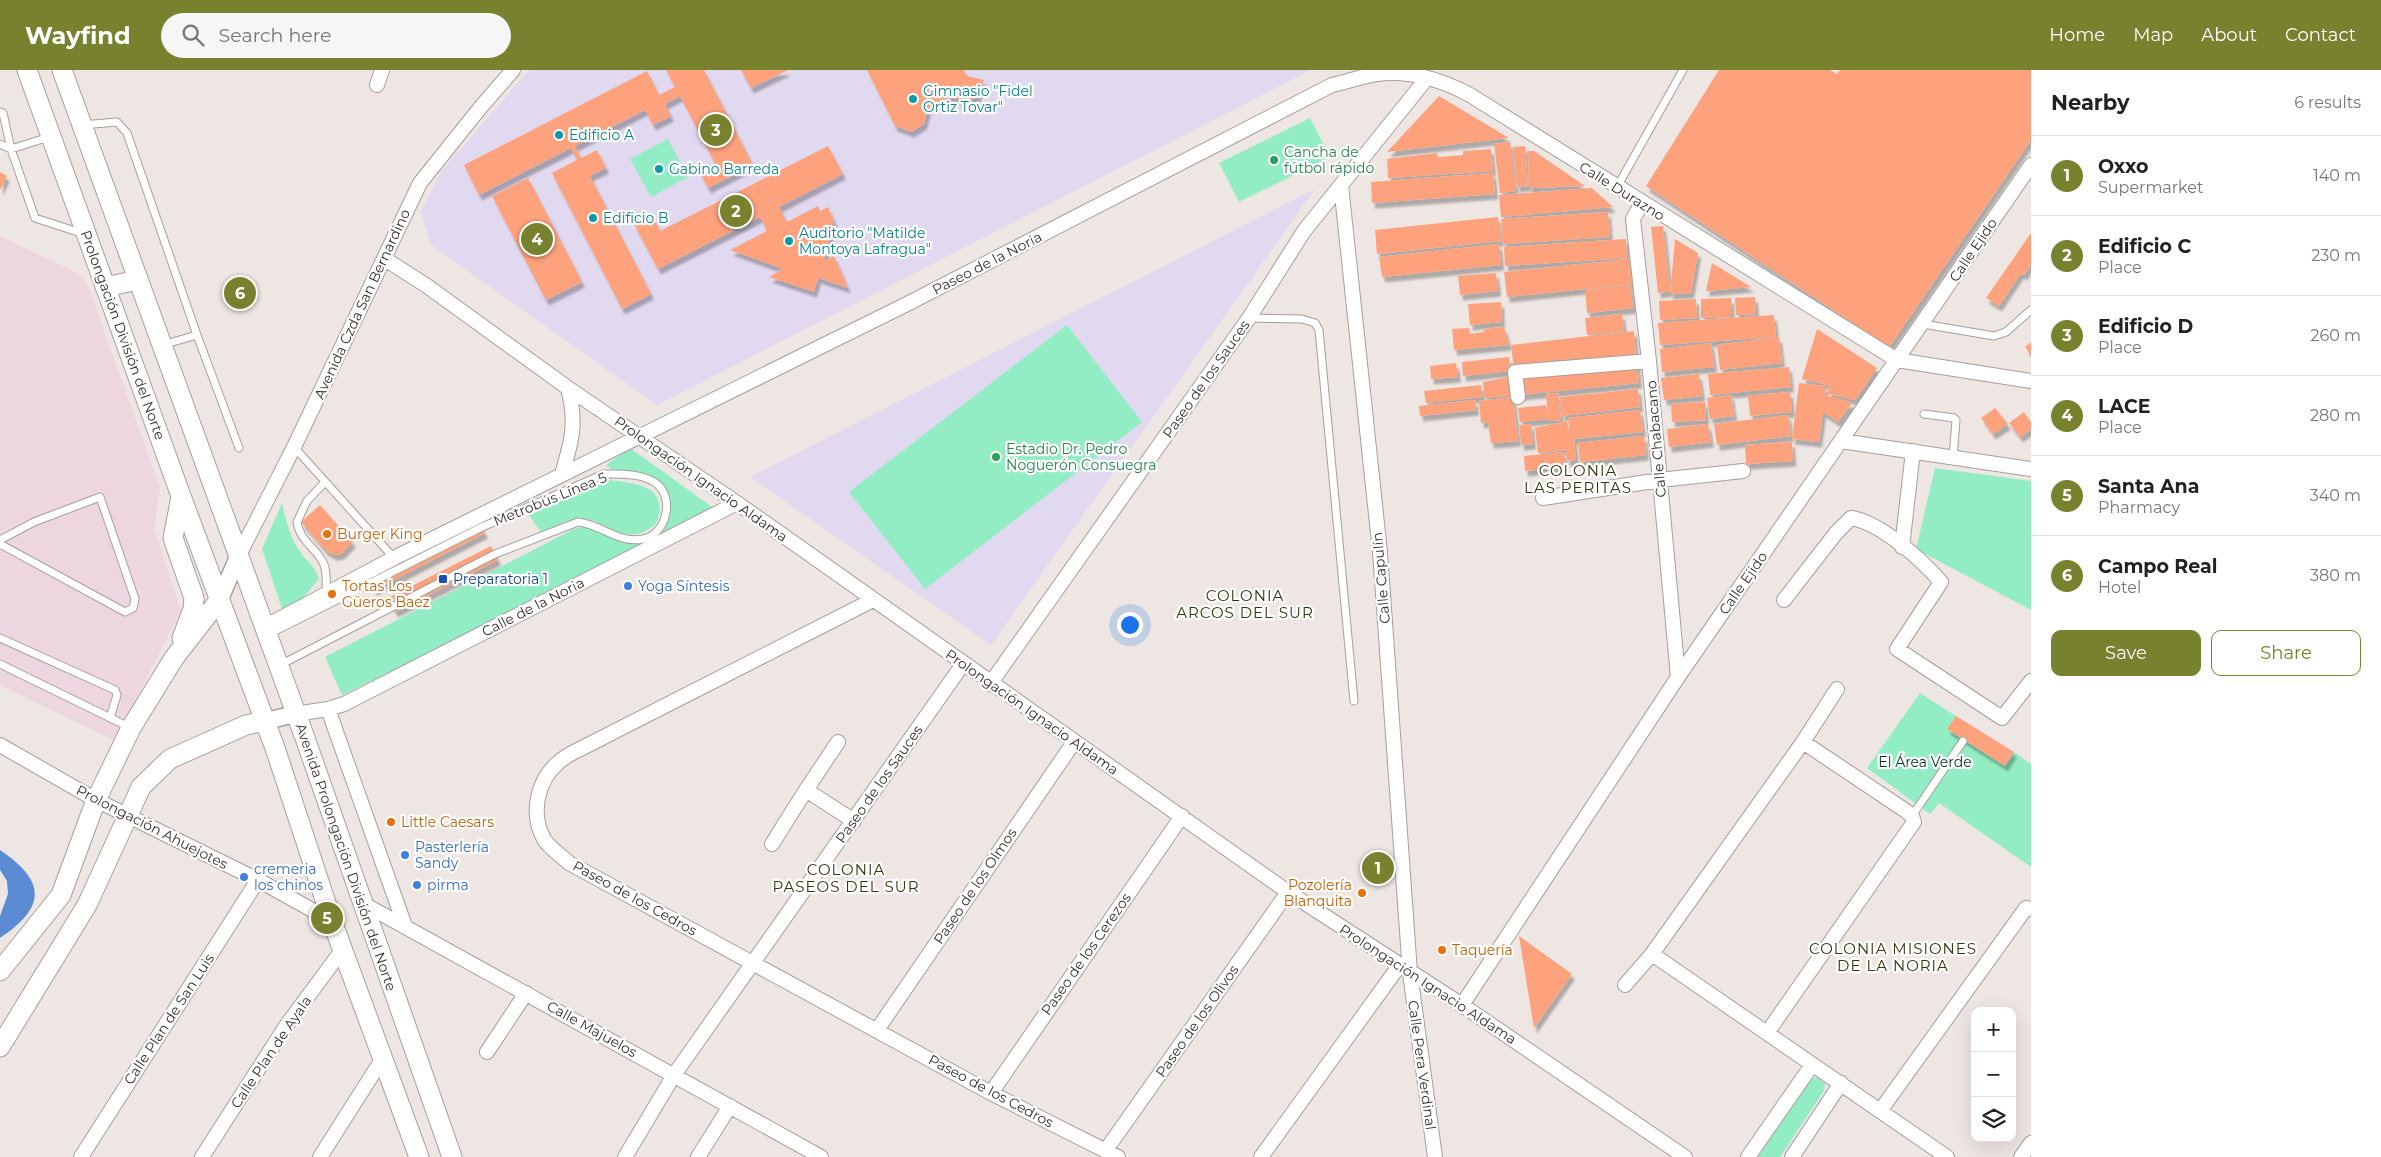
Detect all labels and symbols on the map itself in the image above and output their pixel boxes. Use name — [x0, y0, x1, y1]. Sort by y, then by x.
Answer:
place label: Gimnasio "Fidel Ortiz Tovar" — [923, 82, 1033, 116]
marker: Gimnasio "Fidel Ortiz Tovar" — [907, 93, 919, 105]
pin: 3 — [700, 111, 732, 149]
place label: Edificio A — [569, 126, 635, 144]
marker: Edificio A — [553, 129, 565, 141]
place label: Cancha de fútbol rápido — [1284, 143, 1375, 177]
marker: Cancha de fútbol rápido — [1268, 154, 1280, 166]
street label: Calle Durazno — [1576, 158, 1668, 225]
place label: Gabino Barreda — [669, 160, 779, 178]
marker: Gabino Barreda — [653, 163, 665, 175]
pin: 2 — [720, 192, 752, 230]
street label: Avenida Czda San Bernardino — [310, 206, 414, 402]
place label: Edificio B — [603, 209, 668, 227]
marker: Edificio B — [587, 212, 599, 224]
street label: Calle Ejido — [1945, 215, 2001, 285]
pin: 4 — [521, 220, 553, 258]
place label: Auditorio "Matilde Montoya Lafragua" — [799, 224, 931, 258]
street label: Prolongación División del Norte — [77, 228, 169, 442]
street label: Paseo de la Noria — [929, 228, 1045, 298]
marker: Auditorio "Matilde Montoya Lafragua" — [783, 235, 795, 247]
pin: 6 — [224, 274, 256, 312]
street label: Paseo de los Sauces — [1159, 316, 1254, 441]
street label: Calle Chabacano — [1642, 379, 1670, 498]
street label: Prolongación Ignacio Aldama — [611, 412, 791, 546]
place label: Estadio Dr. Pedro Noguerón Consuegra — [1006, 440, 1156, 474]
marker: Estadio Dr. Pedro Noguerón Consuegra — [990, 451, 1002, 463]
district label: COLONIA LAS PERITAS — [1524, 461, 1632, 497]
street label: Metrobús Línea 5 — [491, 468, 609, 530]
place label: Burger King — [337, 525, 423, 543]
marker: Burger King — [321, 528, 333, 540]
street label: Calle Capulín — [1368, 532, 1394, 624]
street label: Calle Ejido — [1715, 548, 1771, 618]
place label: Preparatoria 1 — [453, 570, 548, 588]
marker: Preparatoria 1 — [437, 573, 449, 585]
street label: Calle de la Noria — [479, 573, 587, 641]
place label: Tortas Los Güeros Baez — [342, 577, 430, 611]
place label: Yoga Síntesis — [638, 577, 730, 595]
marker: Yoga Síntesis — [622, 580, 634, 592]
district label: COLONIA ARCOS DEL SUR — [1176, 586, 1314, 622]
marker: Tortas Los Güeros Baez — [326, 588, 338, 600]
your location — [1117, 612, 1143, 638]
street label: Prolongación Ignacio Aldama — [942, 645, 1122, 779]
street label: Avenida Prolongación División del Norte — [292, 721, 400, 993]
street label: Paseo de los Sauces — [832, 721, 927, 846]
park label: El Área Verde — [1878, 753, 1972, 771]
street label: Prolongación Ahuejotes — [73, 781, 231, 873]
place label: Little Caesars — [401, 813, 494, 831]
marker: Little Caesars — [385, 816, 397, 828]
street label: Paseo de los Olmos — [929, 824, 1021, 948]
place label: Pasterlería Sandy — [415, 838, 489, 872]
marker: Pasterlería Sandy — [399, 849, 411, 861]
pin: 1 — [1362, 849, 1394, 887]
street label: Paseo de los Cedros — [570, 856, 700, 940]
place label: cremeria los chinos — [254, 860, 323, 894]
district label: COLONIA PASEOS DEL SUR — [773, 860, 919, 896]
marker: cremeria los chinos — [238, 871, 250, 883]
place label: pirma — [427, 876, 469, 894]
place label: Pozolería Blanquita — [1284, 876, 1352, 910]
marker: pirma — [411, 879, 423, 891]
marker: Pozolería Blanquita — [1356, 887, 1368, 899]
street label: Paseo de los Cerezos — [1037, 889, 1135, 1019]
pin: 5 — [311, 899, 343, 937]
street label: Prolongación Ignacio Aldama — [1336, 920, 1520, 1048]
district label: COLONIA MISIONES DE LA NORIA — [1809, 939, 1977, 975]
place label: Taquería — [1452, 941, 1513, 959]
marker: Taquería — [1436, 944, 1448, 956]
street label: Calle Plan de San Luis — [120, 950, 218, 1088]
street label: Paseo de los Olivos — [1152, 961, 1243, 1081]
street label: Calle Plan de Ayala — [227, 992, 315, 1112]
street label: Calle Majuelos — [544, 997, 640, 1061]
street label: Calle Pera Verdinal — [1404, 999, 1440, 1131]
street label: Paseo de los Cedros — [925, 1050, 1057, 1132]

